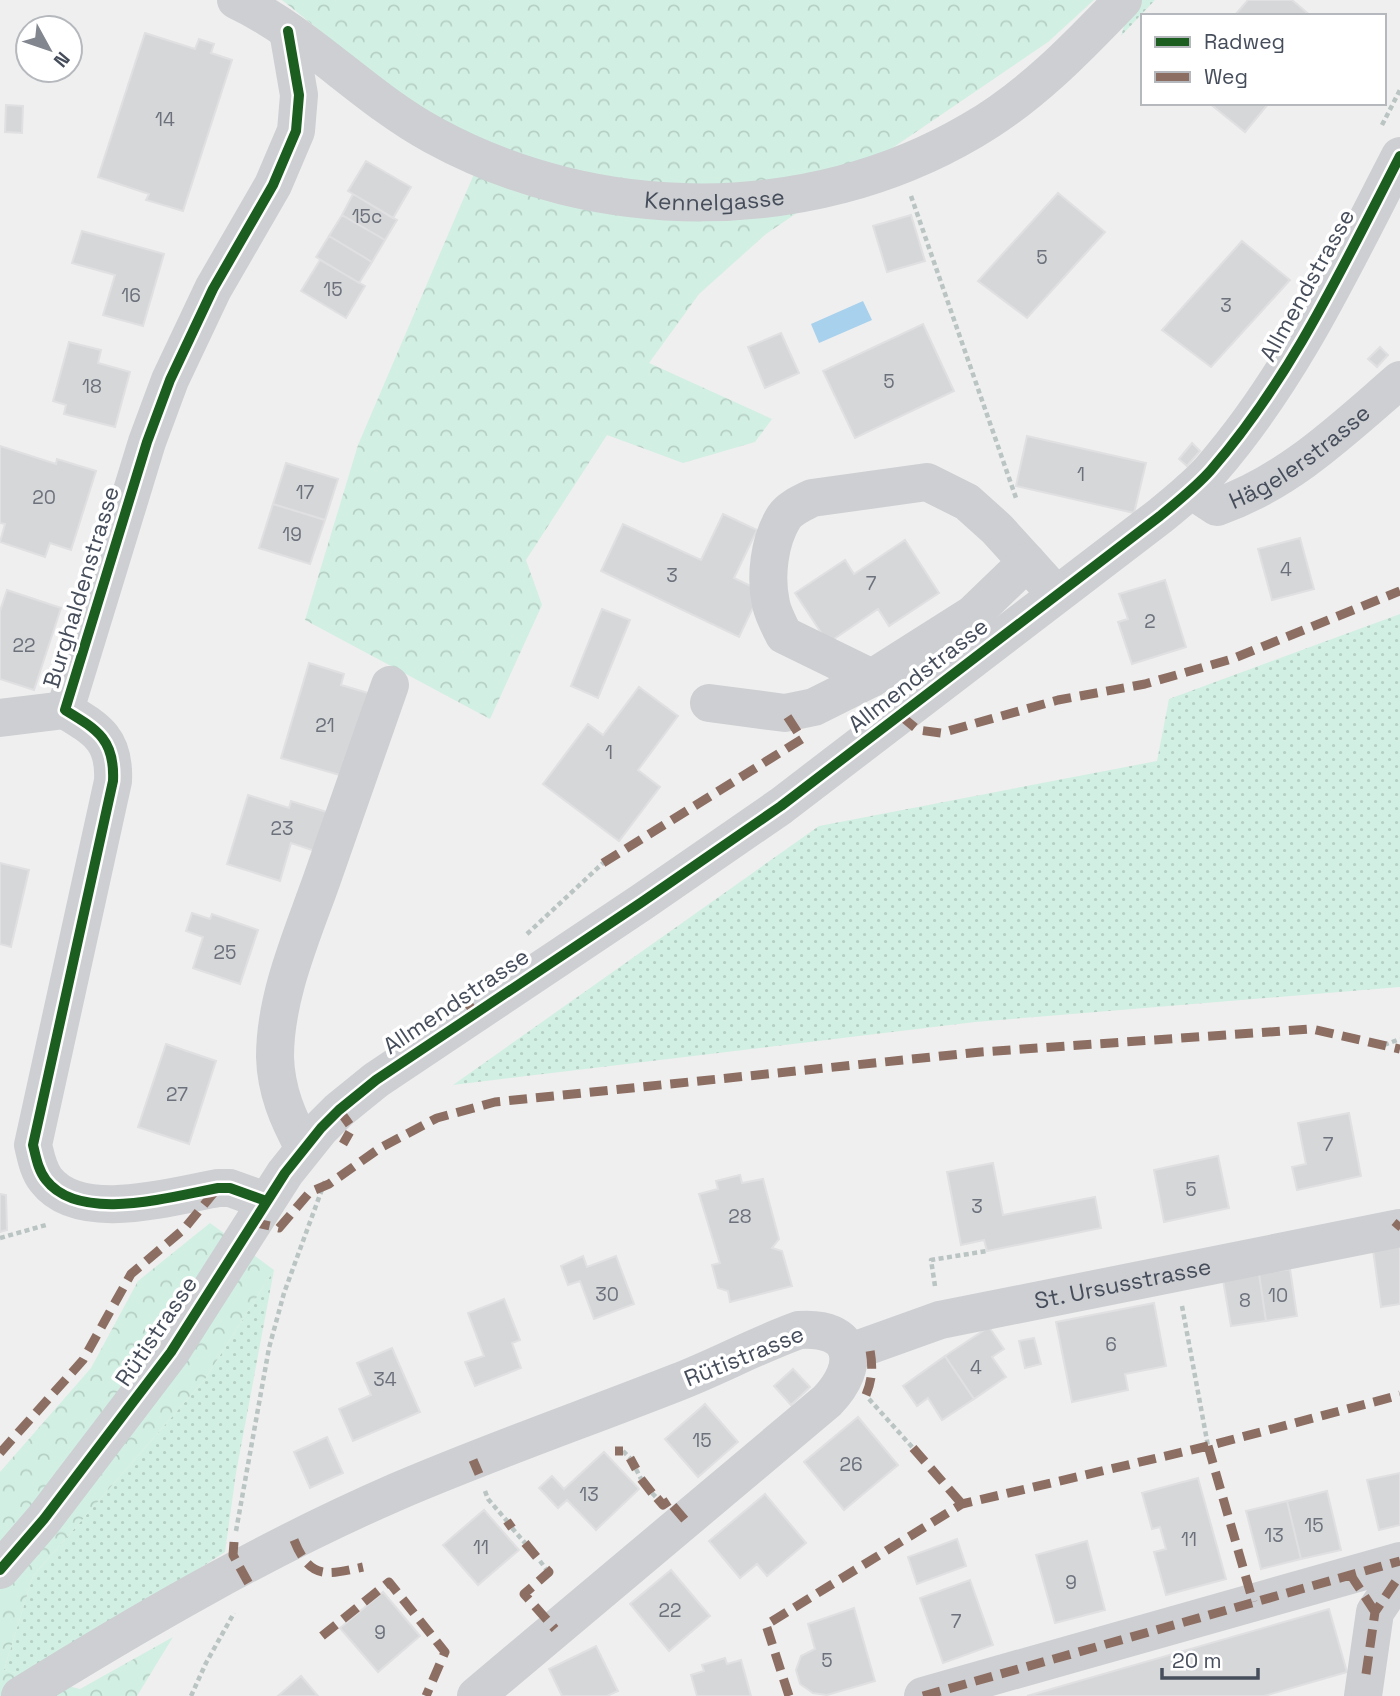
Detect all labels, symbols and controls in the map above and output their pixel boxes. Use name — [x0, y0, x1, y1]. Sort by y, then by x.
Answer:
north arrow — [14, 14, 84, 84]
legend — [1141, 14, 1386, 105]
text: Radweg — [1204, 28, 1285, 55]
text: N — [48, 47, 75, 73]
text: Weg — [1204, 63, 1248, 90]
house number: 14 — [155, 107, 175, 132]
street label: Kennelgasse — [643, 181, 787, 217]
street label: Allmendstrasse — [1253, 203, 1361, 367]
house number: 15c — [352, 204, 382, 229]
house number: 5 — [1036, 245, 1048, 270]
house number: 15 — [323, 277, 343, 302]
house number: 16 — [121, 283, 141, 308]
house number: 3 — [1220, 293, 1232, 318]
house number: 5 — [883, 369, 895, 394]
house number: 18 — [82, 374, 102, 399]
street label: Hägelerstrasse — [1224, 398, 1376, 516]
house number: 1 — [1077, 462, 1085, 487]
house number: 17 — [296, 480, 315, 505]
street label: Burghaldenstrasse — [36, 482, 126, 692]
house number: 20 — [32, 485, 56, 510]
house number: 19 — [282, 522, 302, 547]
house number: 4 — [1280, 557, 1292, 582]
house number: 3 — [666, 563, 678, 588]
house number: 7 — [866, 571, 877, 596]
house number: 2 — [1144, 609, 1156, 634]
street label: Allmendstrasse — [842, 611, 994, 739]
house number: 22 — [13, 633, 35, 658]
house number: 21 — [315, 713, 335, 738]
house number: 1 — [605, 740, 613, 765]
house number: 23 — [271, 816, 293, 841]
house number: 25 — [214, 940, 236, 965]
street label: Allmendstrasse — [377, 941, 535, 1061]
house number: 27 — [166, 1082, 188, 1107]
house number: 7 — [1323, 1132, 1334, 1157]
house number: 5 — [1185, 1177, 1197, 1202]
house number: 3 — [971, 1194, 983, 1219]
house number: 28 — [728, 1204, 752, 1229]
street label: St. Ursusstrasse — [1032, 1251, 1214, 1316]
street label: Rütistrasse — [108, 1270, 204, 1392]
house number: 30 — [595, 1282, 619, 1307]
house number: 10 — [1268, 1283, 1288, 1308]
house number: 8 — [1239, 1288, 1251, 1313]
street label: Rütistrasse — [680, 1318, 808, 1394]
house number: 6 — [1105, 1332, 1117, 1357]
house number: 4 — [970, 1355, 982, 1380]
house number: 34 — [373, 1367, 397, 1392]
house number: 15 — [692, 1428, 712, 1453]
house number: 26 — [839, 1452, 863, 1477]
house number: 13 — [579, 1482, 599, 1507]
house number: 15 — [1304, 1513, 1324, 1538]
house number: 13 — [1264, 1523, 1284, 1548]
house number: 11 — [1181, 1527, 1197, 1552]
house number: 11 — [473, 1535, 489, 1560]
house number: 9 — [1065, 1570, 1077, 1595]
house number: 22 — [659, 1598, 681, 1623]
house number: 7 — [951, 1609, 962, 1634]
house number: 9 — [374, 1620, 386, 1645]
scale bar — [1162, 1636, 1258, 1680]
text: 20 m — [1172, 1647, 1222, 1674]
house number: 5 — [821, 1648, 833, 1673]

